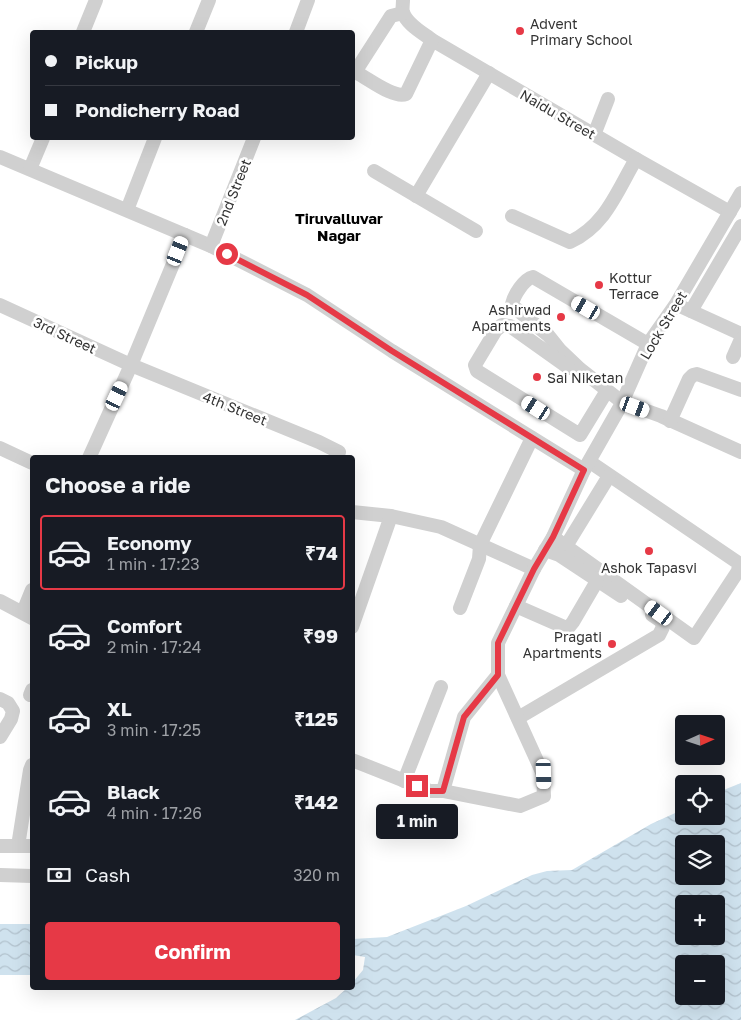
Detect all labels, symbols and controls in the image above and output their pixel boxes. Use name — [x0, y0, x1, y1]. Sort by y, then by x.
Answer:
place label: Advent Primary School — [530, 15, 632, 48]
marker: Advent Primary School — [514, 25, 526, 37]
text: Pickup — [75, 50, 138, 73]
street label: Naidu Street — [517, 86, 599, 142]
text: Pondicherry Road — [75, 98, 239, 121]
street label: 2nd Street — [212, 156, 254, 228]
district label: Tiruvalluvar Nagar — [295, 209, 383, 244]
car — [165, 234, 190, 268]
route start — [216, 243, 238, 265]
place label: Kottur Terrace — [609, 269, 659, 302]
marker: Kottur Terrace — [593, 279, 605, 291]
street label: Lock Street — [636, 288, 690, 362]
car — [569, 294, 602, 322]
place label: Ashirwad Apartments — [472, 301, 551, 334]
marker: Ashirwad Apartments — [555, 311, 567, 323]
street label: 3rd Street — [31, 313, 99, 357]
place label: Sai Niketan — [547, 369, 623, 386]
marker: Sai Niketan — [531, 371, 543, 383]
car — [103, 379, 130, 413]
street label: 4th Street — [200, 387, 270, 429]
car — [519, 394, 552, 422]
car — [618, 395, 651, 419]
text: Choose a ride — [45, 471, 191, 498]
icon: car — [47, 530, 92, 575]
text: Economy — [107, 531, 192, 554]
text: ₹74 — [305, 541, 338, 564]
marker: Ashok Tapasvi — [643, 545, 655, 557]
text: 1 min · 17:23 — [107, 554, 200, 574]
place label: Ashok Tapasvi — [601, 559, 697, 576]
car — [642, 598, 675, 628]
icon: car — [47, 613, 92, 658]
text: Comfort — [107, 614, 182, 637]
text: ₹99 — [303, 624, 338, 647]
place label: Pragati Apartments — [523, 628, 602, 661]
text: 2 min · 17:24 — [107, 637, 201, 657]
marker: Pragati Apartments — [606, 638, 618, 650]
icon: car — [47, 696, 92, 741]
text: XL — [107, 697, 132, 720]
text: ₹125 — [294, 707, 338, 730]
north arrow — [675, 715, 725, 765]
map controls — [675, 715, 725, 1005]
text: 3 min · 17:25 — [107, 720, 201, 740]
car — [535, 759, 552, 789]
route end — [406, 775, 428, 797]
button: locate — [675, 775, 725, 825]
icon: car — [47, 779, 92, 824]
text: Black — [107, 780, 160, 803]
text: ₹142 — [294, 790, 338, 813]
text: 4 min · 17:26 — [107, 803, 202, 823]
callout: 1 min — [376, 804, 458, 838]
text: 1 min — [397, 811, 437, 831]
button: layers — [675, 835, 725, 885]
icon: cash — [45, 861, 73, 889]
text: Cash — [85, 863, 130, 886]
text: 320 m — [293, 865, 340, 885]
button: + — [675, 895, 725, 945]
button: Confirm — [45, 922, 340, 980]
button: − — [675, 955, 725, 1005]

